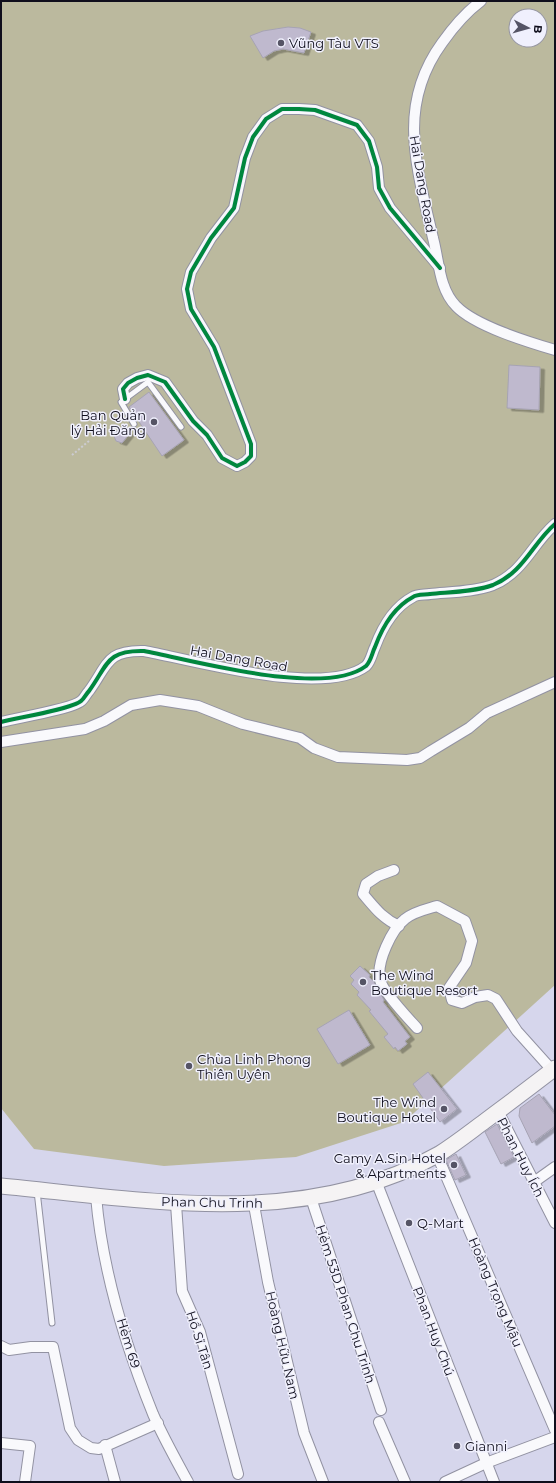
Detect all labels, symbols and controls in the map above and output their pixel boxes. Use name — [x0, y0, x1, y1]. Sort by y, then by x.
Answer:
north arrow — [508, 8, 548, 48]
text: B — [531, 24, 545, 34]
place label: Vũng Tàu VTS — [289, 35, 379, 51]
marker: Vũng Tàu VTS — [276, 38, 286, 48]
street label: Hai Dang Road — [407, 134, 439, 234]
place label: Ban Quản lý Hải Đăng — [71, 407, 146, 438]
marker: Ban Quản lý Hải Đăng — [149, 417, 159, 427]
street label: Hai Dang Road — [189, 642, 289, 674]
place label: The Wind Boutique Resort — [371, 967, 478, 998]
marker: The Wind Boutique Resort — [358, 977, 368, 987]
place label: Chùa Linh Phong Thiên Uyên — [197, 1051, 311, 1082]
marker: Chùa Linh Phong Thiên Uyên — [184, 1061, 194, 1071]
place label: The Wind Boutique Hotel — [337, 1094, 436, 1125]
marker: The Wind Boutique Hotel — [439, 1104, 449, 1114]
street label: Phan Huy Ích — [494, 1114, 548, 1200]
place label: Camy A.Sin Hotel & Apartments — [334, 1150, 446, 1181]
marker: Camy A.Sin Hotel & Apartments — [449, 1160, 459, 1170]
street label: Phan Chu Trinh — [161, 1193, 263, 1211]
place label: Q-Mart — [417, 1215, 464, 1231]
marker: Q-Mart — [404, 1218, 414, 1228]
street label: Hẻm 53D Phan Chu Trinh — [313, 1223, 379, 1385]
street label: Hoàng Trọng Mậu — [466, 1235, 526, 1349]
street label: Phan Huy Chú — [410, 1284, 458, 1378]
street label: Hoàng Hữu Nam — [263, 1289, 303, 1401]
street label: Hồ Sĩ Tân — [183, 1309, 217, 1371]
street label: Hẻm 69 — [114, 1316, 144, 1370]
place label: Gianni — [465, 1438, 507, 1454]
marker: Gianni — [452, 1441, 462, 1451]

